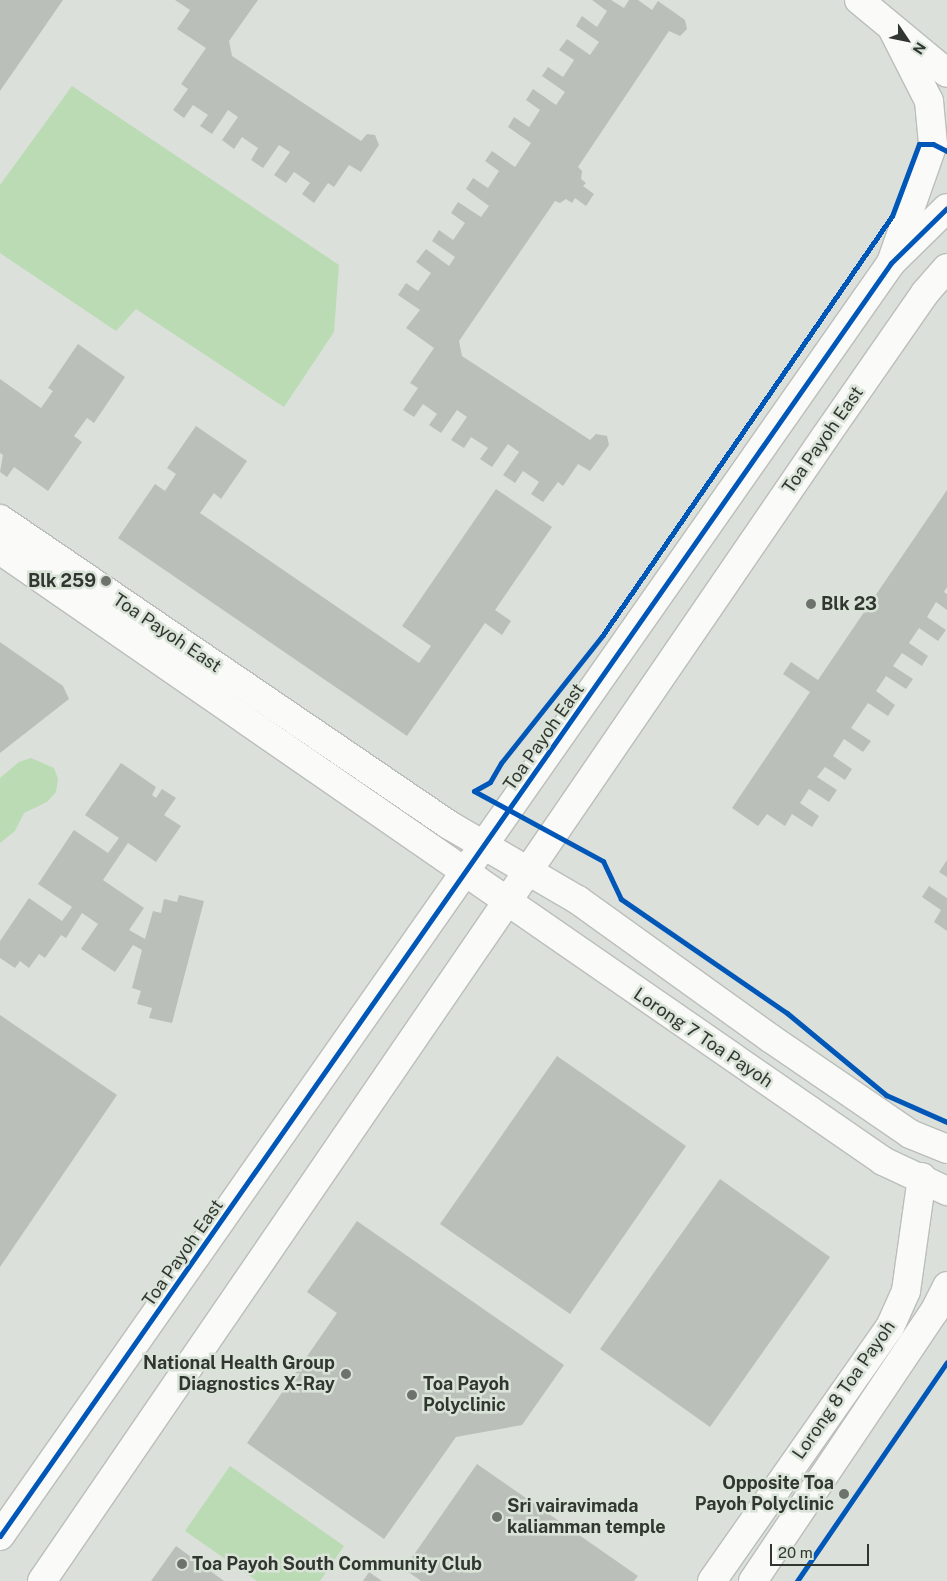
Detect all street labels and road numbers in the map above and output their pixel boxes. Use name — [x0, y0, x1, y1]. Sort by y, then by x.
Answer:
street label: Toa Payoh East — [778, 382, 868, 498]
street label: Toa Payoh East — [109, 589, 225, 677]
street label: Toa Payoh East — [499, 679, 589, 795]
street label: Lorong 7 Toa Payoh — [629, 983, 777, 1093]
street label: Toa Payoh East — [138, 1195, 228, 1311]
street label: Lorong 8 Toa Payoh — [788, 1317, 900, 1463]

